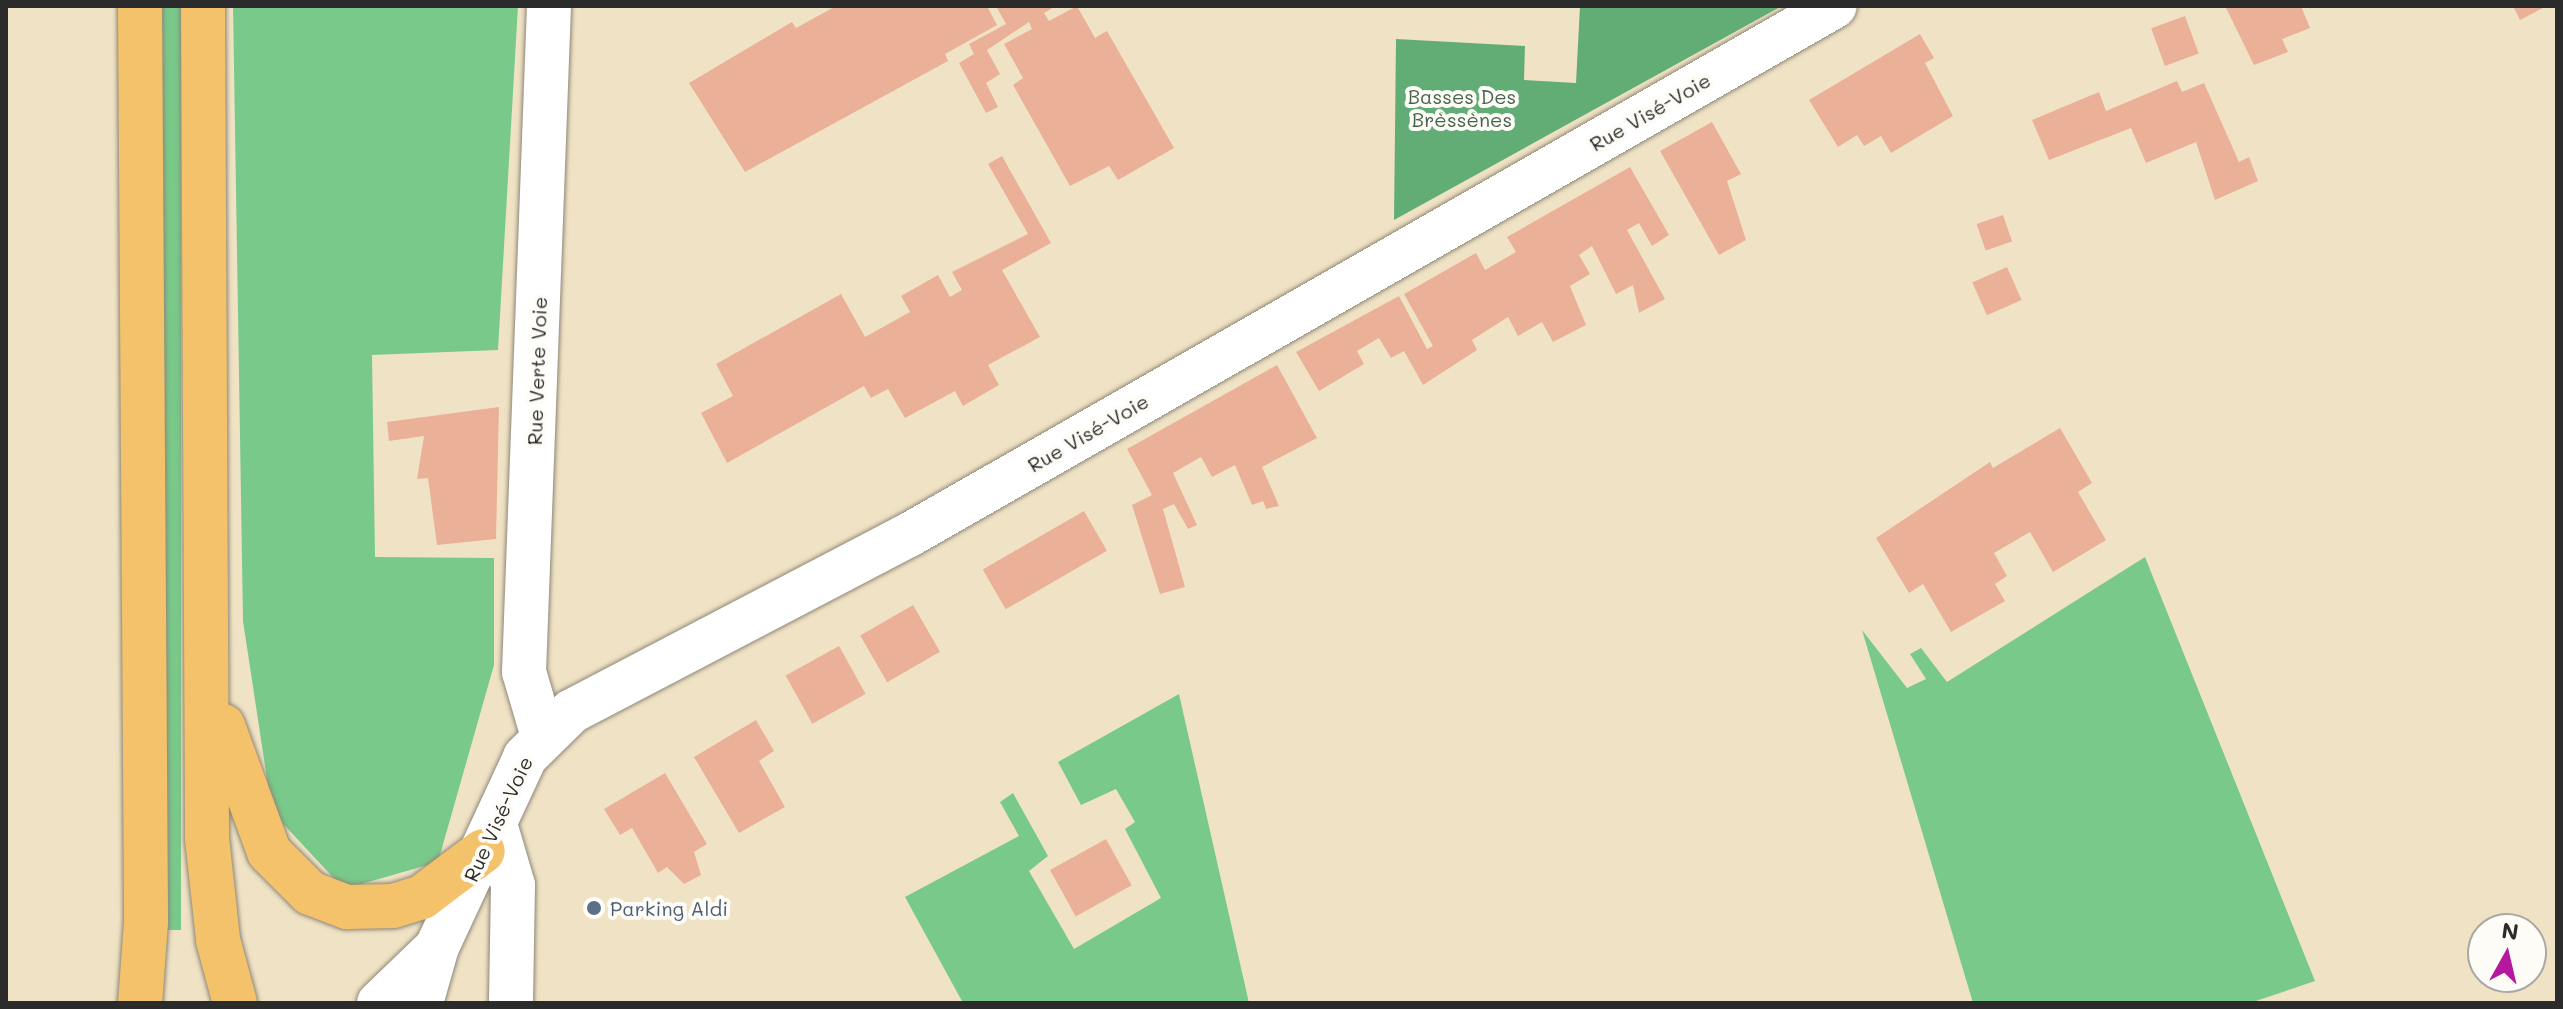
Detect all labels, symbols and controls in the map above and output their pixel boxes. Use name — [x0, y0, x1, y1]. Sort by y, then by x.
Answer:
street label: Rue Visé-Voie — [1585, 68, 1715, 156]
park label: Basses Des Brèssènes — [1408, 85, 1516, 132]
street label: Rue Verte Voie — [522, 296, 552, 446]
street label: Rue Visé-Voie — [1023, 389, 1153, 477]
street label: Rue Visé-Voie — [459, 753, 537, 885]
place label: Parking Aldi — [610, 896, 728, 920]
marker: Parking Aldi — [585, 899, 603, 917]
north arrow — [2467, 913, 2547, 993]
text: N — [2500, 915, 2520, 946]

